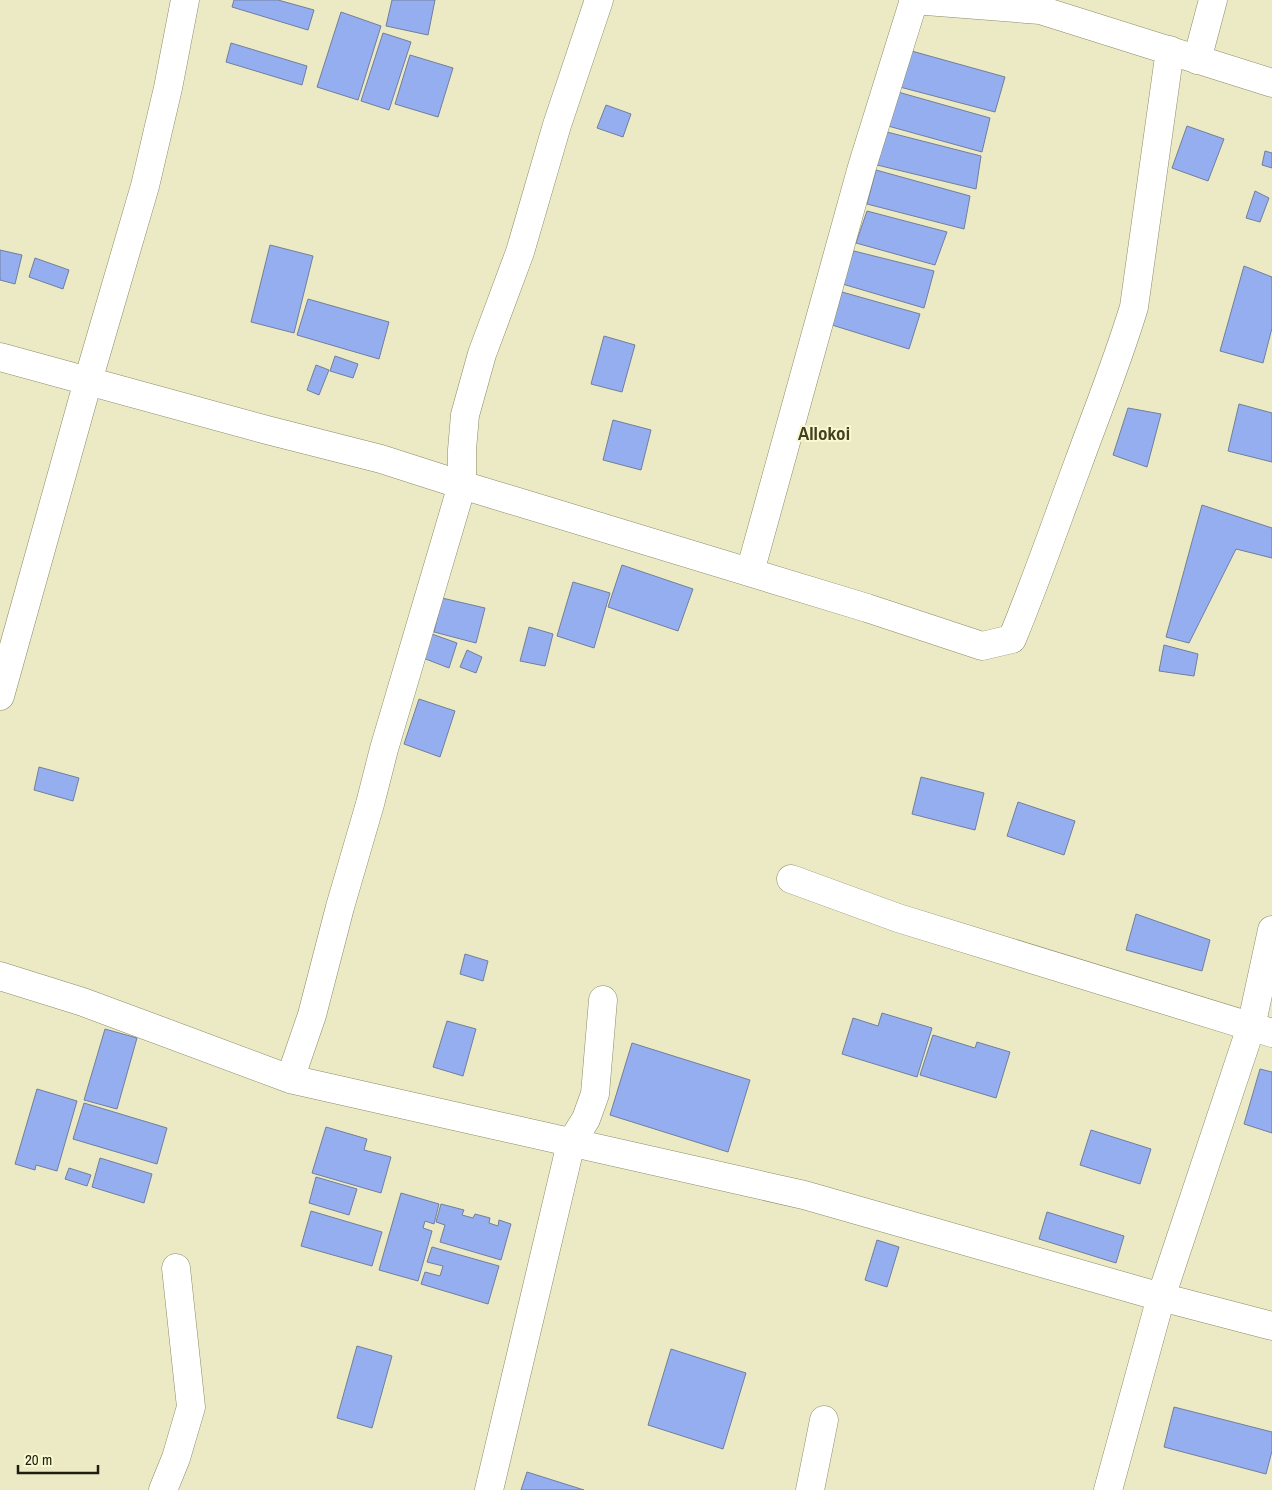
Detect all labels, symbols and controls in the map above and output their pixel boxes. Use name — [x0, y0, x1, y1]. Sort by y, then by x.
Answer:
district label: Allokoi — [798, 420, 850, 446]
scale bar — [18, 1442, 98, 1474]
text: 20 m — [25, 1449, 52, 1470]

